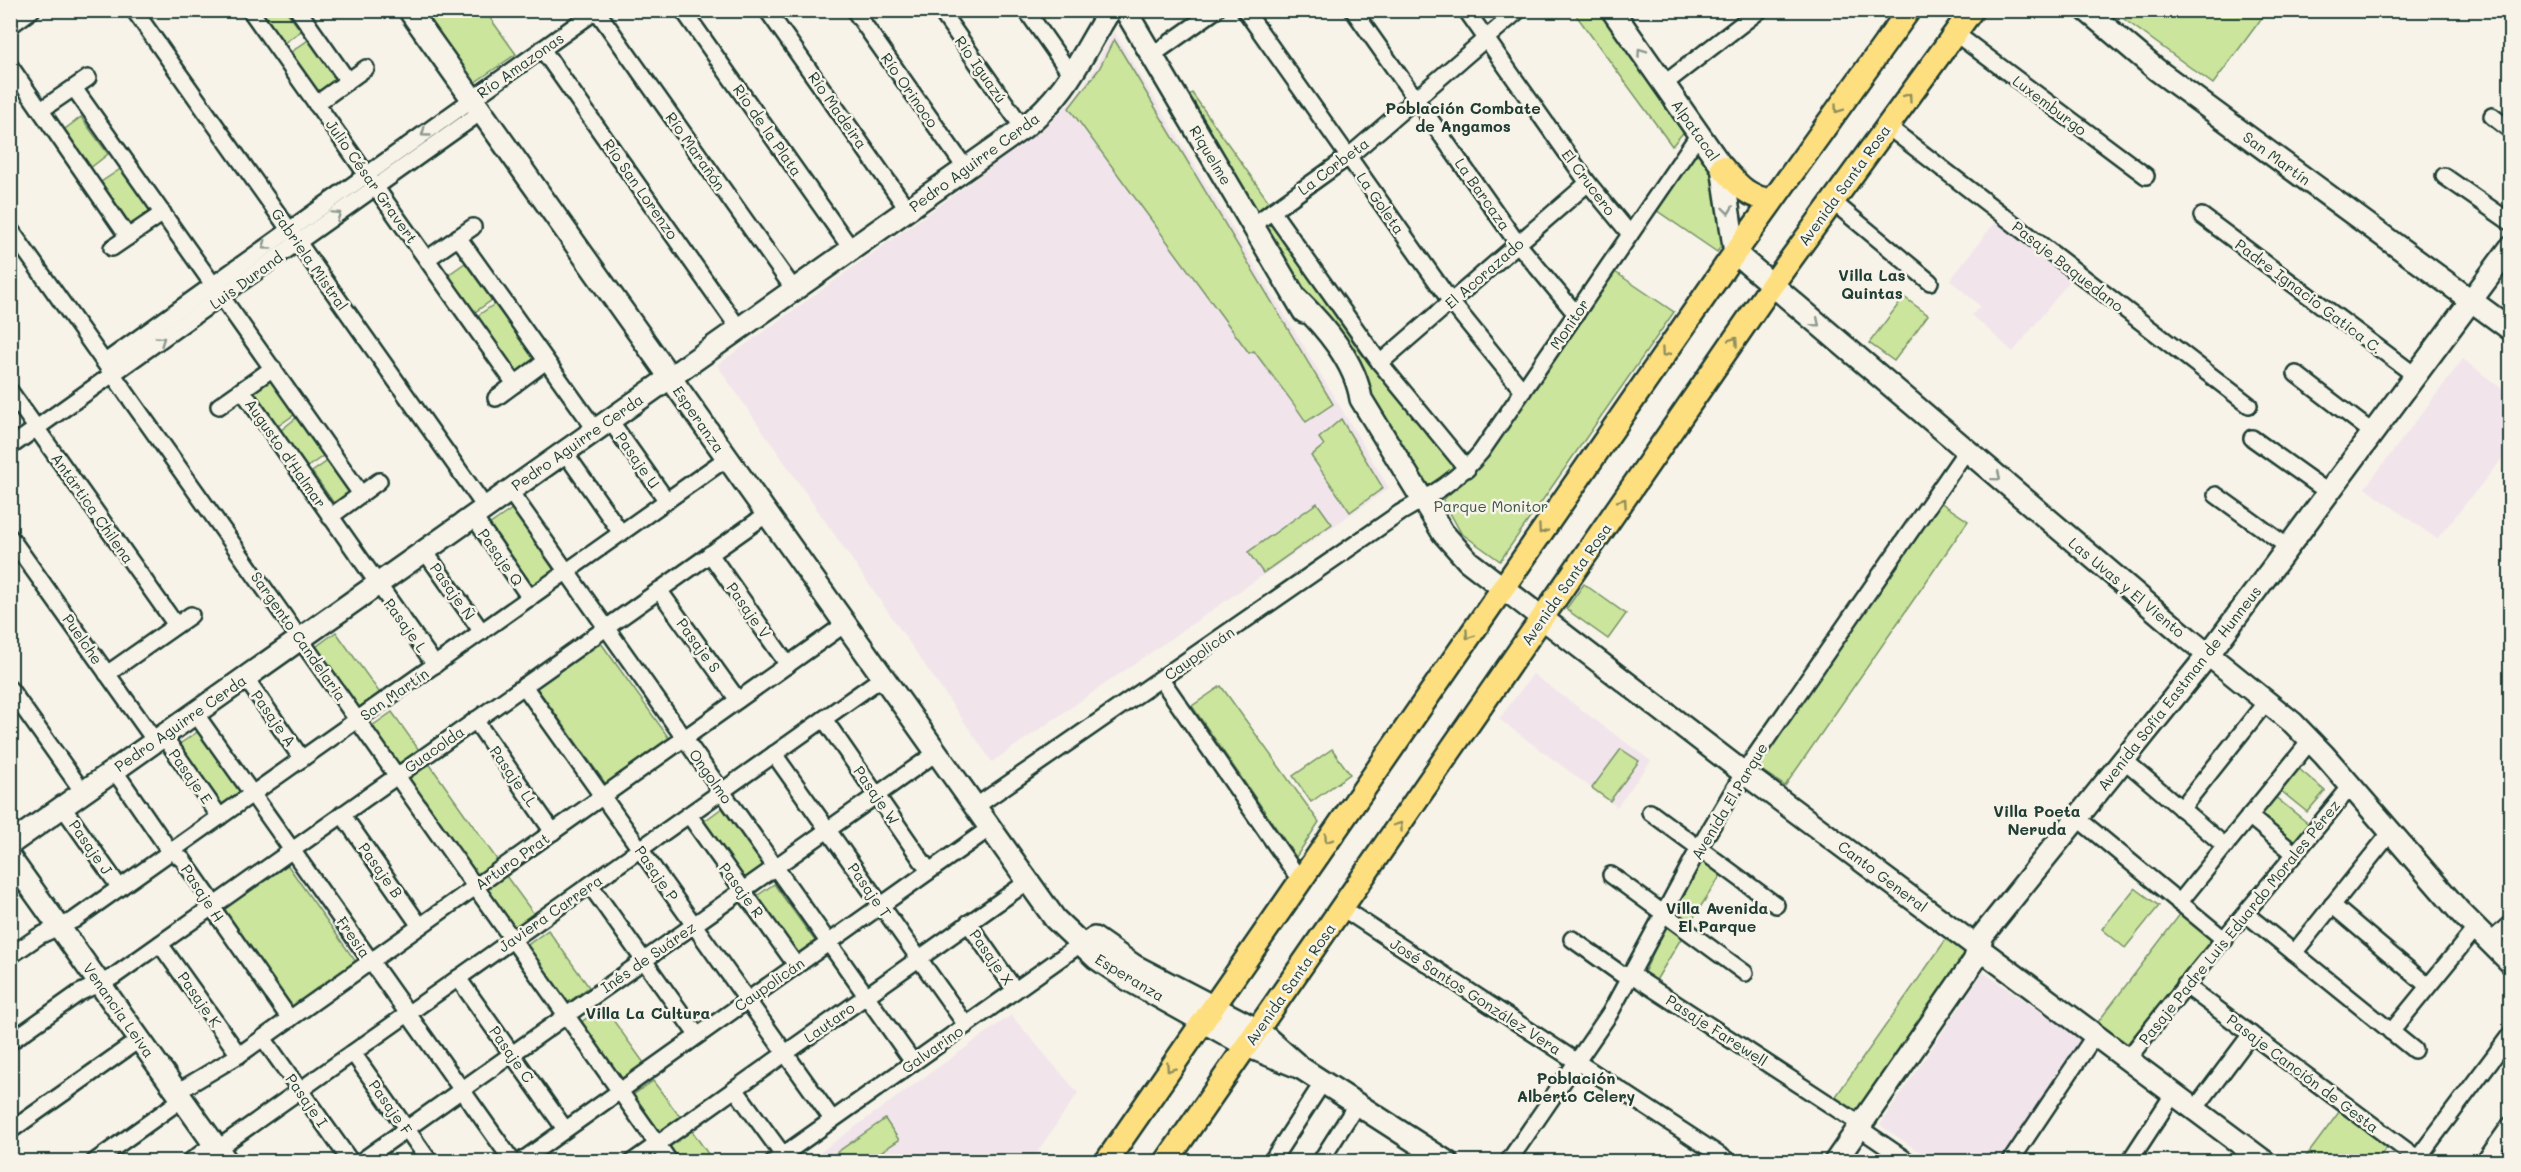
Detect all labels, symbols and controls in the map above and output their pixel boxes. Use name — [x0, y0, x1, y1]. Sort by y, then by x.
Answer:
street label: Río Amazonas — [473, 28, 567, 102]
street label: Río Iguazú — [951, 32, 1011, 106]
one-way arrow — [1637, 47, 1648, 58]
street label: Río Orinoco — [877, 49, 943, 131]
street label: Río Madeira — [804, 68, 872, 152]
street label: Luxemburgo — [2009, 71, 2091, 139]
street label: Río de la Plata — [729, 80, 807, 180]
one-way arrow — [1901, 93, 1912, 104]
street label: Alpatacal — [1668, 95, 1724, 165]
district label: Población Combate de Angamos — [1385, 97, 1541, 136]
one-way arrow — [1834, 103, 1845, 114]
street label: Río Marañón — [662, 108, 730, 194]
street label: Pedro Aguirre Cerda — [905, 108, 1043, 216]
street label: Julio César Gravert — [322, 115, 422, 247]
street label: Riquelme — [1185, 121, 1237, 189]
street label: Avenida Santa Rosa — [1793, 121, 1895, 249]
one-way arrow — [420, 126, 431, 137]
street label: San Martín — [2239, 127, 2315, 189]
street label: La Corbeta — [1293, 133, 1373, 199]
street label: Río San Lorenzo — [599, 135, 683, 243]
street label: El Crucero — [1558, 145, 1621, 219]
street label: La Barcaza — [1451, 154, 1515, 234]
street label: La Goleta — [1352, 168, 1410, 238]
street label: Gabriela Mistral — [267, 204, 353, 314]
one-way arrow — [1722, 205, 1734, 215]
one-way arrow — [330, 211, 341, 222]
street label: Pasaje Baquedano — [2008, 216, 2128, 316]
street label: El Acorazado — [1440, 233, 1528, 313]
street label: Padre Ignacio Gatica C. — [2231, 234, 2387, 358]
one-way arrow — [262, 239, 273, 250]
street label: Luis Durand — [205, 247, 287, 313]
district label: Villa Las Quintas — [1838, 264, 1906, 303]
street label: Monitor — [1545, 295, 1593, 353]
one-way arrow — [1809, 316, 1820, 327]
one-way arrow — [155, 336, 166, 347]
one-way arrow — [1726, 337, 1737, 348]
one-way arrow — [1661, 346, 1672, 357]
street label: Esperanza — [669, 382, 729, 456]
street label: Pedro Aguirre Cerda — [507, 389, 647, 495]
street label: Augusto d'Halmar — [241, 395, 331, 511]
street label: Pasaje U — [611, 428, 665, 492]
street label: Antártica Chilena — [47, 449, 139, 567]
one-way arrow — [1990, 470, 2001, 481]
park label: Parque Monitor — [1434, 496, 1548, 516]
one-way arrow — [1616, 497, 1627, 508]
street label: Avenida Santa Rosa — [1516, 519, 1616, 649]
one-way arrow — [1538, 523, 1549, 534]
street label: Pasaje Q — [474, 524, 528, 590]
street label: Las Uvas y El Viento — [2065, 532, 2189, 642]
street label: Pasaje Ñ — [426, 559, 480, 623]
street label: Sargento Candelaria — [247, 567, 351, 705]
street label: Pasaje V — [722, 578, 776, 642]
street label: Avenida Sofía Eastman de Hunneus — [2093, 581, 2265, 795]
street label: Pasaje L — [380, 594, 432, 656]
street label: Puelche — [58, 610, 108, 668]
street label: Pasaje S — [672, 614, 726, 676]
street label: Caupolicán — [1160, 622, 1238, 684]
one-way arrow — [1466, 628, 1477, 639]
street label: San Martín — [356, 663, 432, 725]
street label: Pedro Aguirre Cerda — [110, 670, 250, 776]
street label: Pasaje A — [247, 686, 301, 750]
street label: Guacolda — [400, 721, 468, 777]
street label: Avenida El Parque — [1686, 739, 1772, 863]
street label: Pasaje LL — [486, 742, 542, 811]
street label: Pasaje E — [165, 745, 217, 808]
street label: Ongolmo — [685, 745, 737, 807]
street label: Pasaje W — [849, 762, 905, 828]
street label: Pasaje Padre Luis Eduardo Morales Pérez — [2134, 795, 2344, 1049]
district label: Villa Poeta Neruda — [1993, 800, 2081, 839]
street label: Pasaje J — [65, 816, 118, 879]
one-way arrow — [1392, 821, 1403, 832]
street label: Arturo Prat — [471, 828, 553, 894]
one-way arrow — [1324, 832, 1335, 843]
street label: Canto General — [1834, 836, 1932, 916]
street label: Pasaje B — [355, 838, 407, 902]
street label: Pasaje P — [631, 841, 683, 905]
street label: Pasaje R — [715, 858, 769, 922]
street label: Pasaje T — [844, 859, 896, 921]
street label: Pasaje H — [177, 860, 229, 926]
street label: Javiera Carrera — [494, 870, 606, 956]
district label: Villa Avenida El Parque — [1666, 897, 1768, 936]
street label: Fresia — [332, 912, 376, 962]
street label: Inés de Suárez — [597, 917, 699, 997]
street label: Avenida Santa Rosa — [1240, 919, 1340, 1049]
street label: Pasaje X — [965, 925, 1019, 989]
street label: José Santos González Vera — [1387, 933, 1565, 1059]
street label: Esperanza — [1092, 949, 1168, 1005]
street label: Caupolicán — [730, 953, 808, 1015]
street label: Venancia Leiva — [79, 959, 159, 1061]
street label: Pasaje K — [174, 967, 226, 1031]
street label: Pasaje Farewell — [1662, 990, 1772, 1070]
street label: Lautaro — [800, 997, 858, 1047]
district label: Villa La Cultura — [586, 1002, 711, 1023]
street label: Pasaje Canción de Gesta — [2223, 1009, 2383, 1137]
street label: Galvarino — [897, 1020, 967, 1078]
street label: Pasaje C — [485, 1022, 539, 1087]
one-way arrow — [1166, 1062, 1178, 1072]
district label: Población Alberto Celery — [1517, 1067, 1636, 1106]
street label: Pasaje I — [281, 1069, 333, 1131]
street label: Pasaje F — [365, 1076, 417, 1138]

